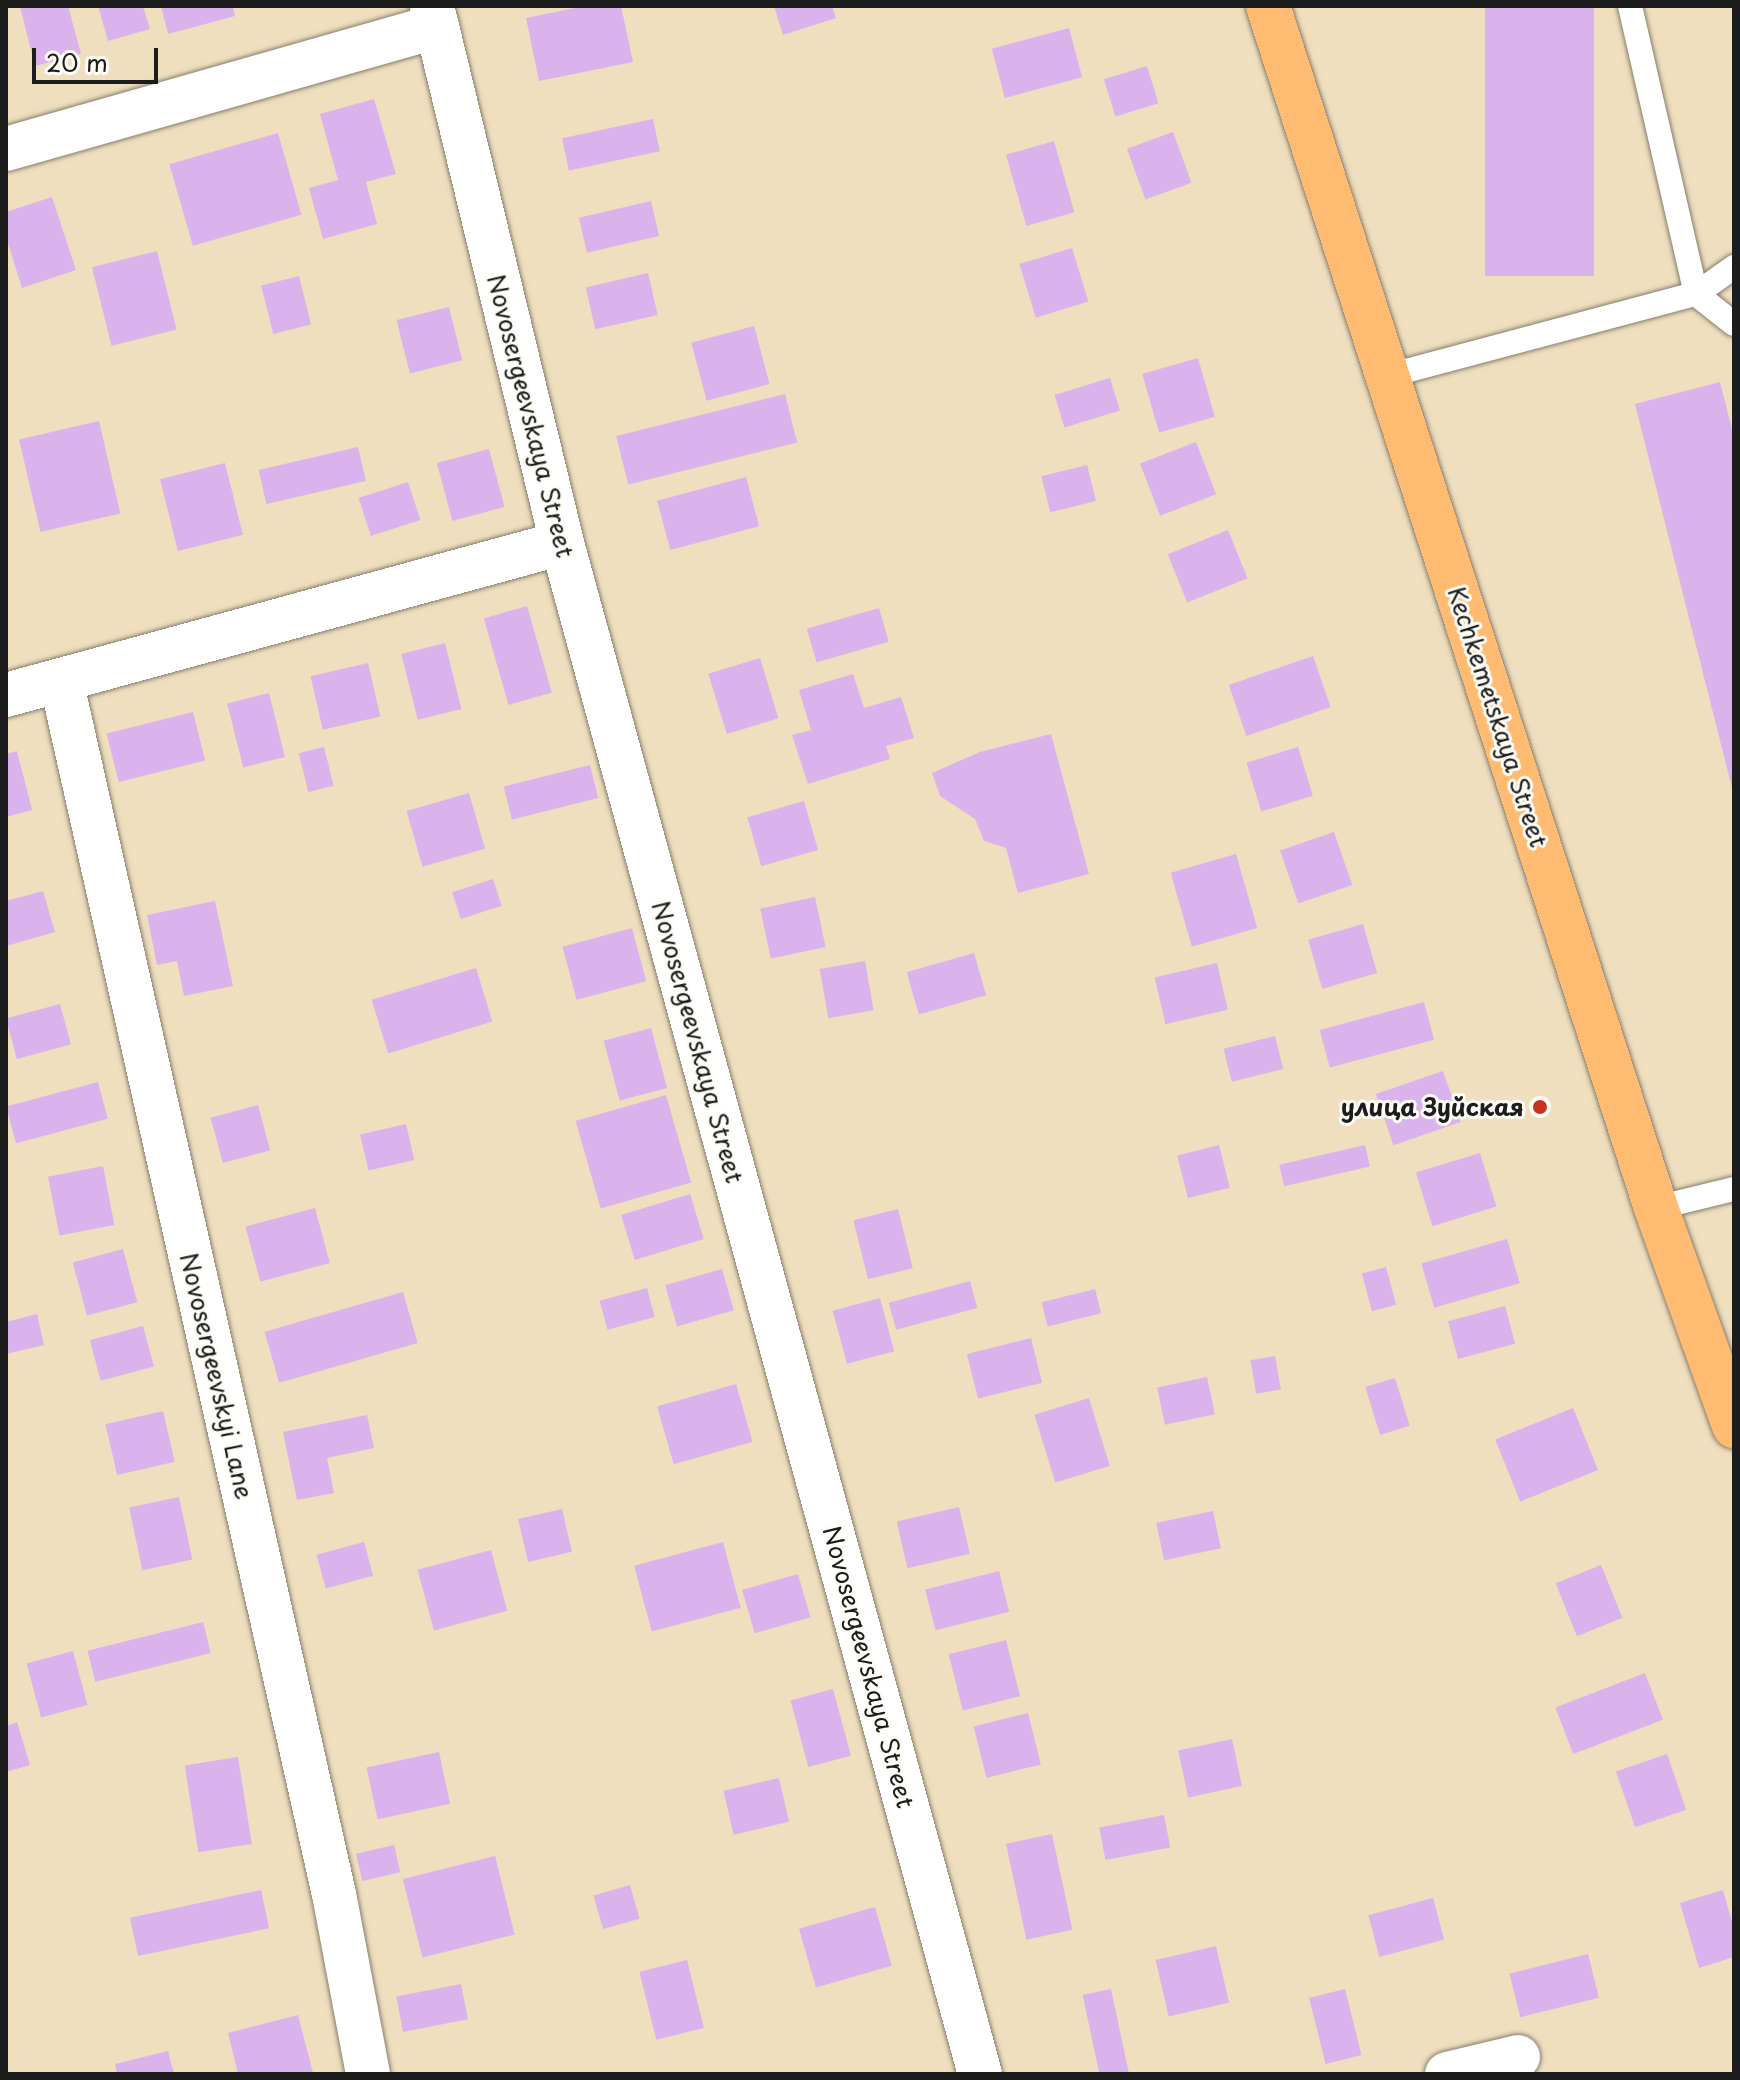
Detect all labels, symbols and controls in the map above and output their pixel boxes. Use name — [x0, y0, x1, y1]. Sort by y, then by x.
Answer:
scale bar — [36, 32, 162, 82]
text: 20 m — [46, 44, 108, 80]
street label: Novosergeevskaya Street — [482, 271, 580, 561]
street label: Kechkemetskaya Street — [1442, 583, 1554, 851]
street label: Novosergeevskaya Street — [646, 897, 750, 1187]
place label: улица Зуйская — [1340, 1093, 1524, 1121]
marker: улица Зуйская — [1531, 1098, 1549, 1116]
street label: Novosergeevskyi Lane — [174, 1249, 260, 1503]
street label: Novosergeevskaya Street — [817, 1522, 921, 1812]

